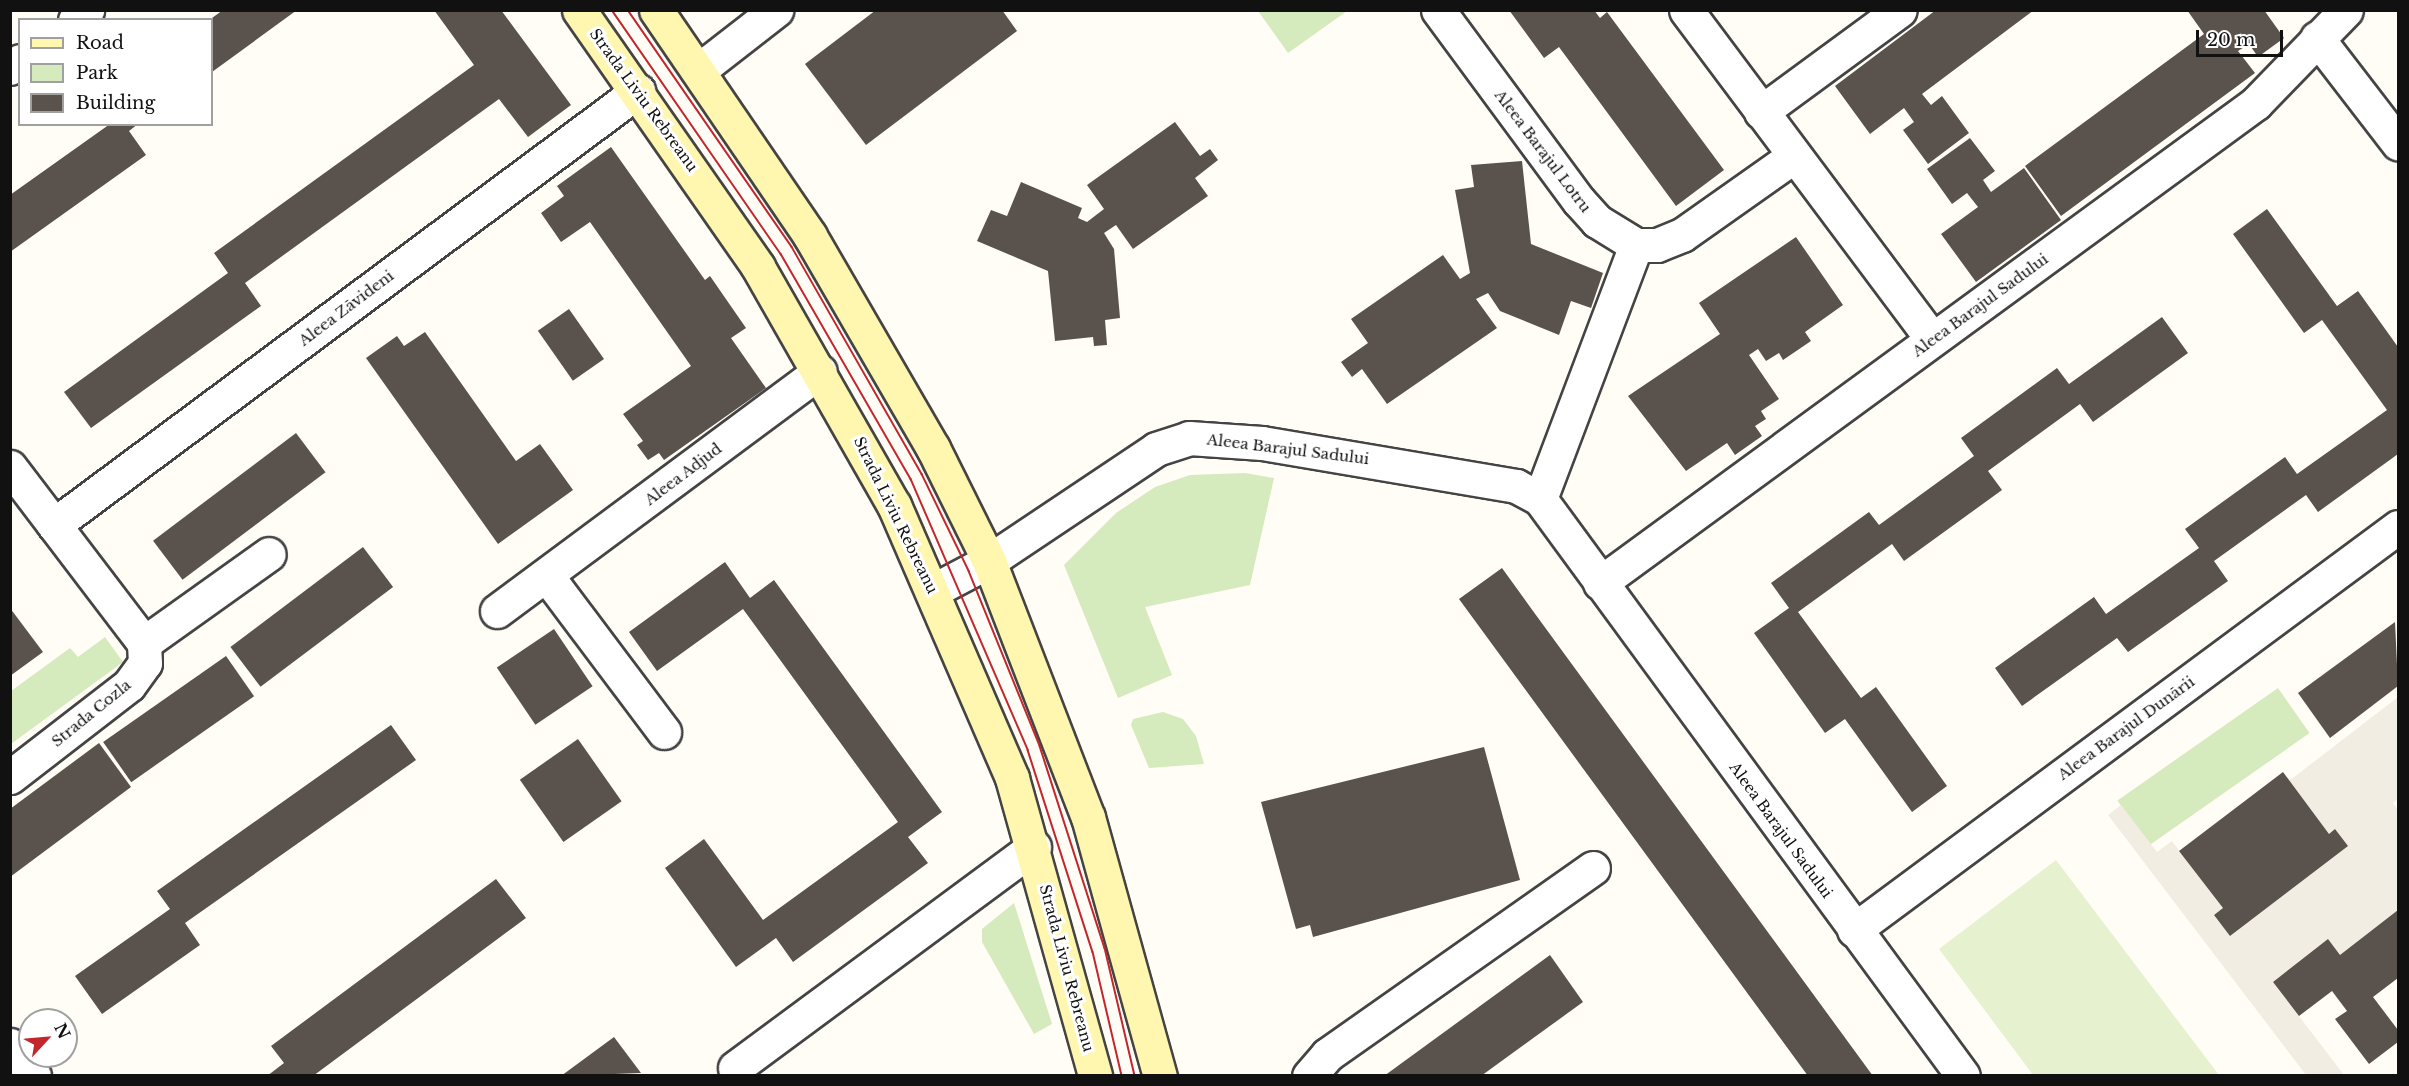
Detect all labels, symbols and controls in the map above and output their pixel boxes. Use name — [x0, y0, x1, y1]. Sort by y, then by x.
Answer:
legend — [18, 18, 213, 126]
scale bar — [2199, 18, 2286, 56]
street label: Strada Liviu Rebreanu — [586, 25, 702, 175]
text: 20 m — [2207, 29, 2255, 51]
text: Road — [76, 32, 124, 54]
text: Park — [76, 62, 118, 84]
street label: Aleea Barajul Lotru — [1491, 86, 1595, 216]
text: Building — [76, 92, 155, 114]
street label: Aleea Barajul Sadului — [1909, 250, 2051, 360]
street label: Aleea Zăvideni — [295, 266, 397, 350]
street label: Aleea Barajul Sadului — [1206, 430, 1370, 468]
street label: Strada Liviu Rebreanu — [850, 434, 942, 596]
street label: Aleea Adjud — [641, 439, 725, 509]
street label: Aleea Barajul Dunării — [2054, 672, 2198, 784]
street label: Strada Cozla — [48, 676, 134, 750]
street label: Aleea Barajul Sadului — [1726, 759, 1836, 901]
street label: Strada Liviu Rebreanu — [1036, 882, 1098, 1054]
north arrow — [18, 1008, 78, 1068]
text: N — [50, 1020, 75, 1042]

